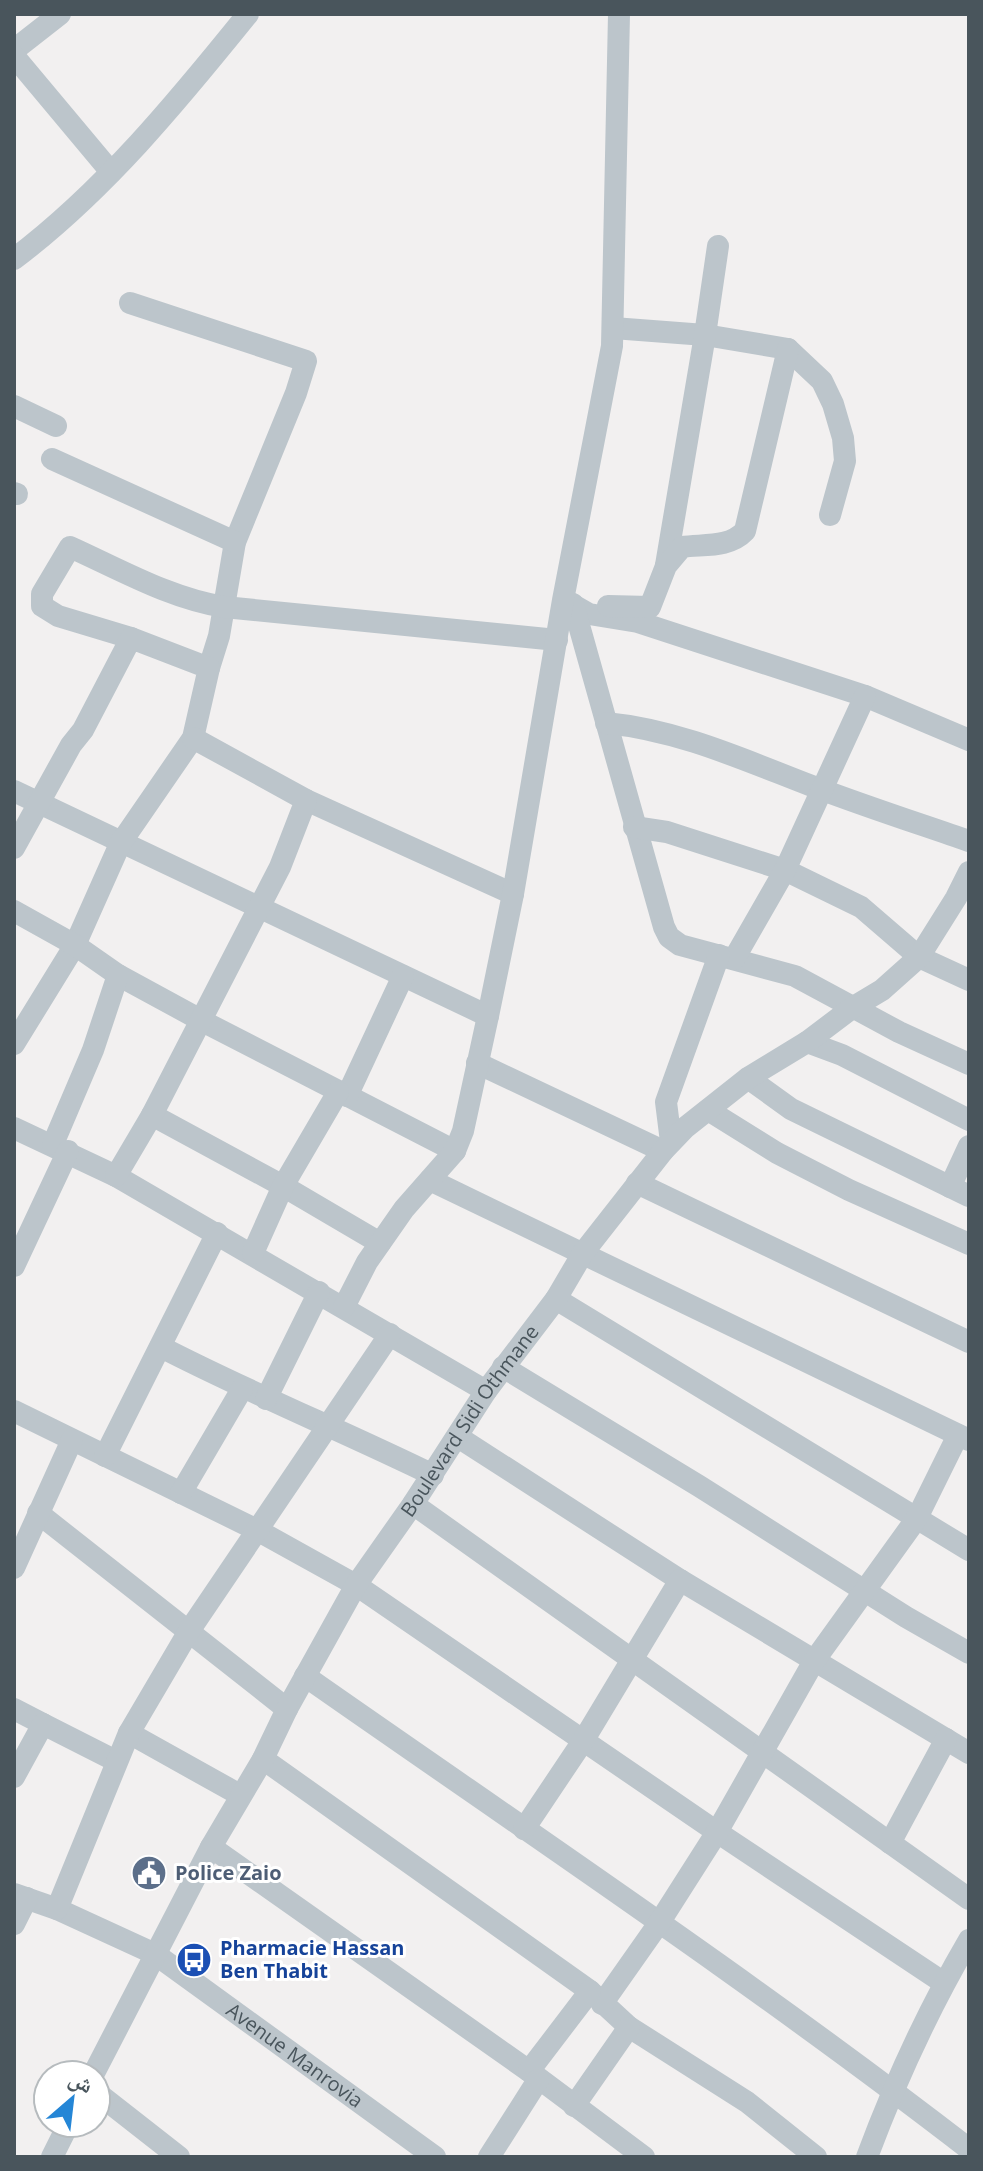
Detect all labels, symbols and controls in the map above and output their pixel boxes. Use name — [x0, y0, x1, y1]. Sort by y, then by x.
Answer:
street label: Boulevard Sidi Othmane — [394, 1319, 545, 1522]
public building icon: Police Zaio — [130, 1854, 168, 1892]
place label: Police Zaio — [175, 1859, 282, 1886]
place label: Pharmacie Hassan Ben Thabit — [220, 1934, 404, 1984]
bus stop icon: Pharmacie Hassan Ben Thabit — [175, 1941, 213, 1979]
street label: Avenue Manrovia — [221, 1996, 369, 2114]
north arrow — [32, 2059, 112, 2139]
text: ش — [65, 2062, 99, 2099]

